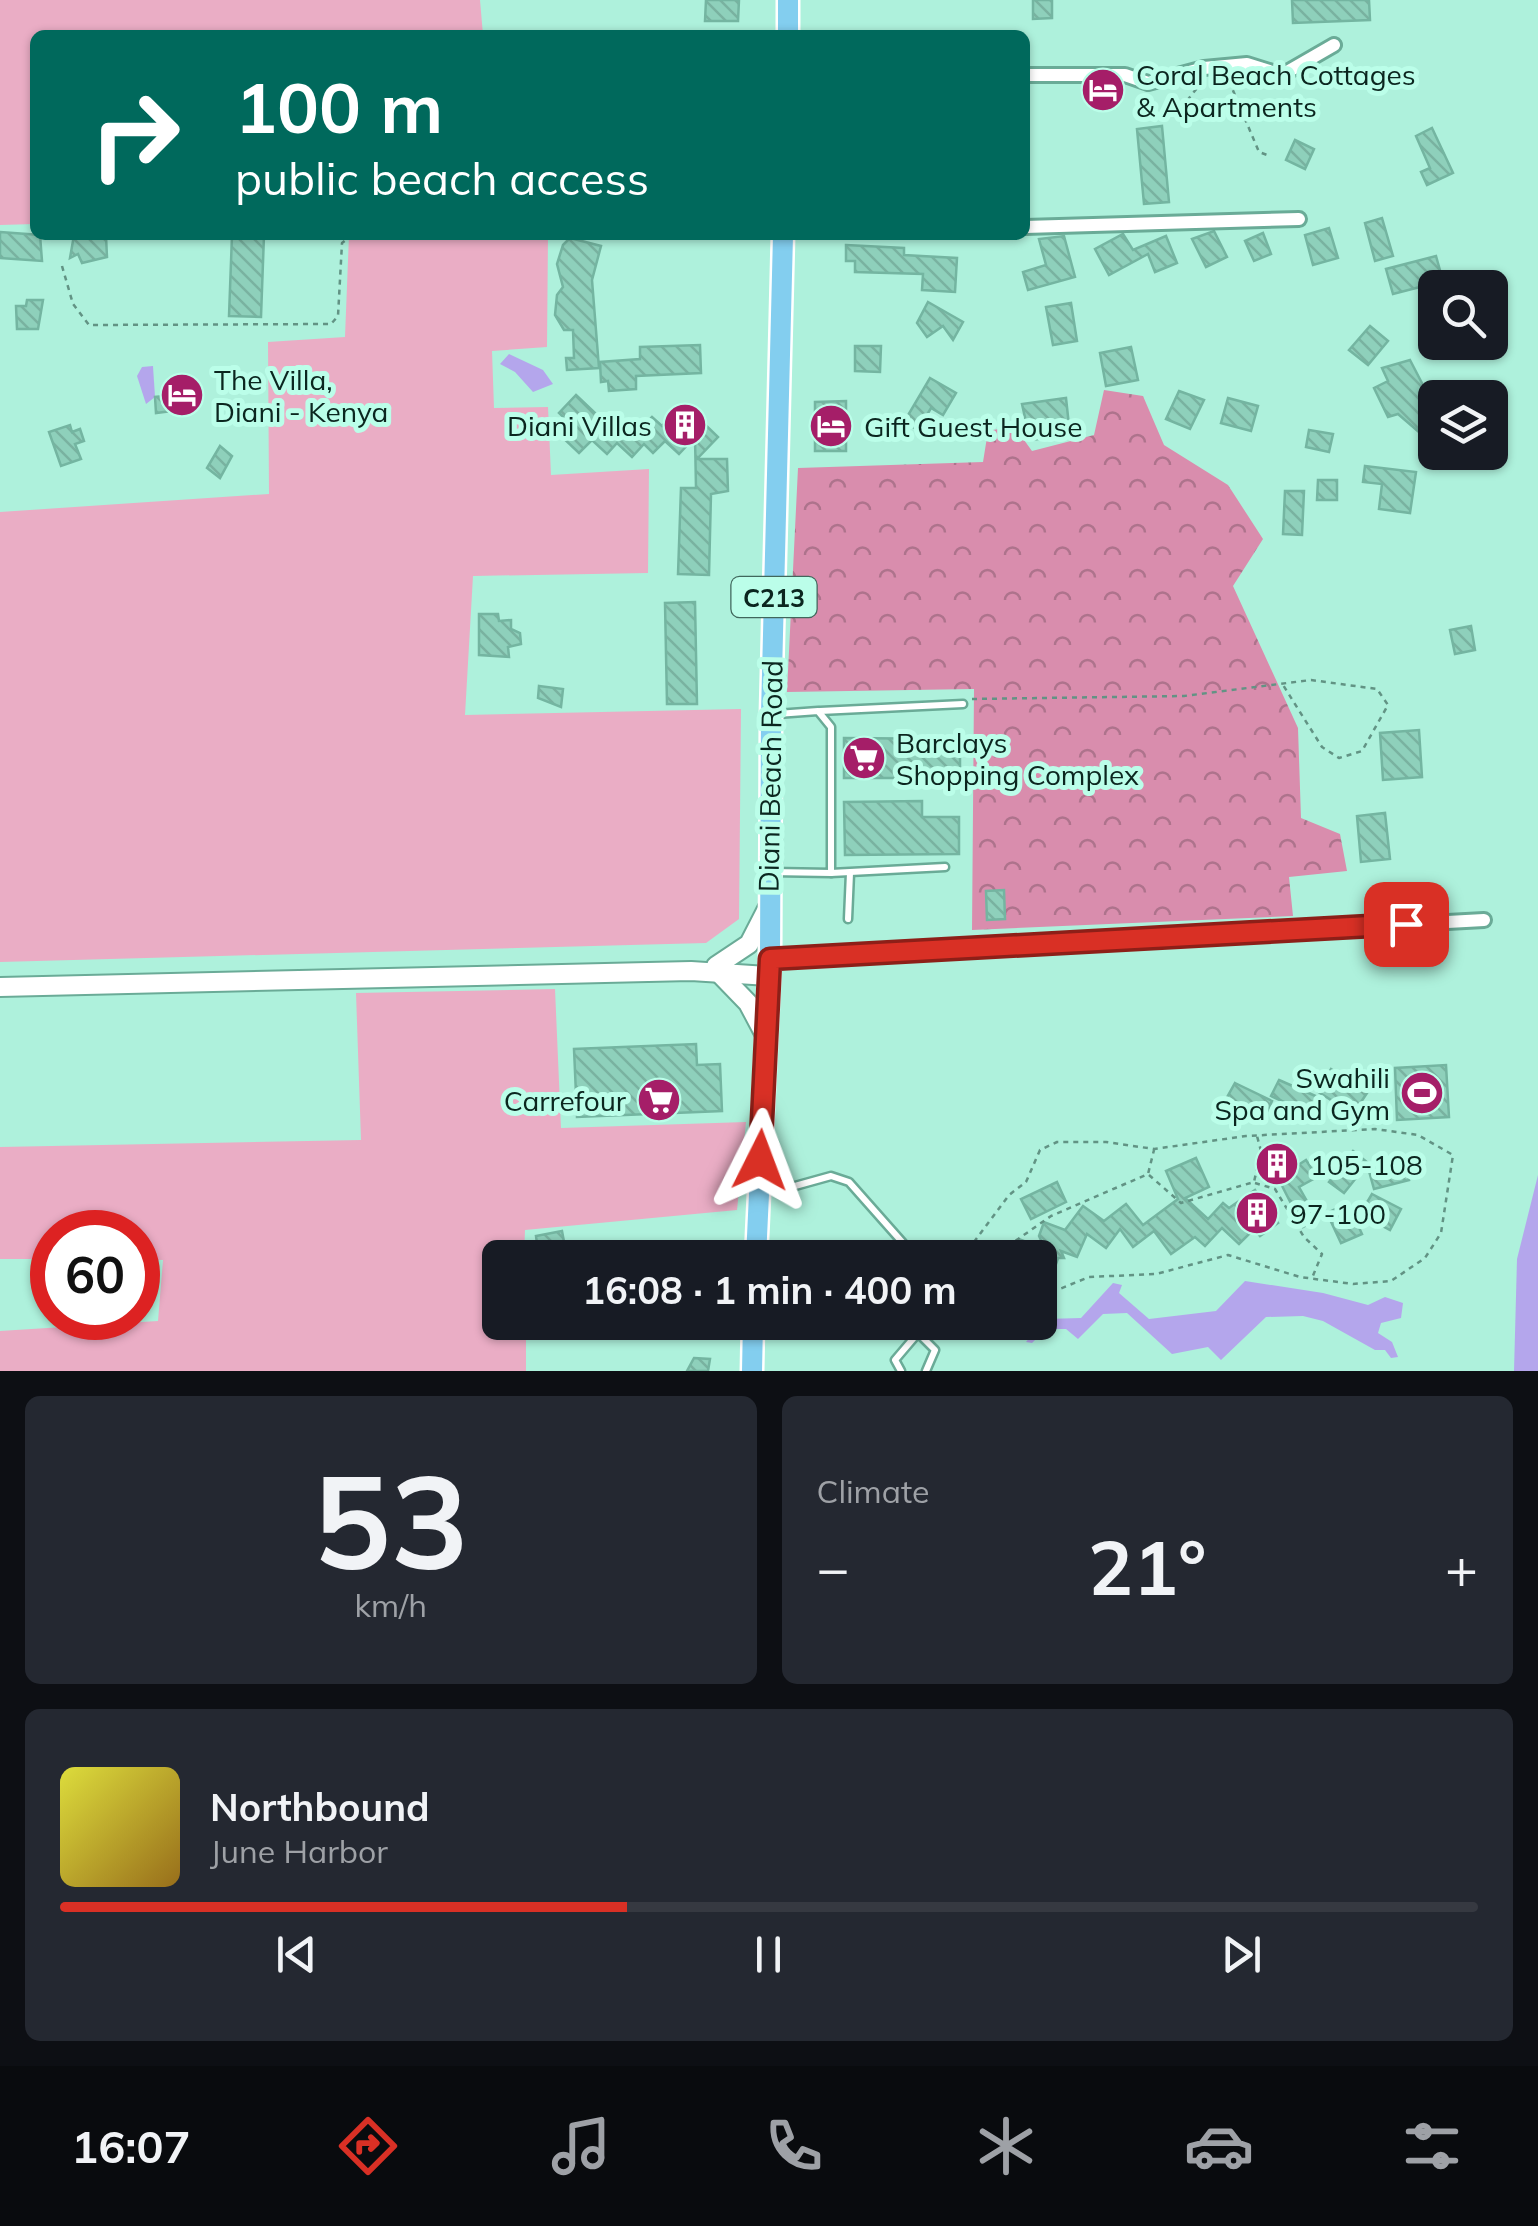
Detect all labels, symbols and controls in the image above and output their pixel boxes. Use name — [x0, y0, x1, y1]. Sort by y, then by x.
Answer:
place label: Coral Beach Cottages & Apartments — [1136, 57, 1416, 124]
text: 100 m — [235, 63, 443, 151]
hotel icon: Coral Beach Cottages & Apartments — [1080, 67, 1126, 113]
icon: right — [70, 70, 200, 200]
text: public beach access — [235, 150, 649, 206]
map controls — [1418, 270, 1508, 470]
button: search — [1418, 270, 1508, 360]
place label: The Villa, Diani - Kenya — [214, 362, 388, 429]
hotel icon: The Villa, Diani - Kenya — [159, 372, 205, 418]
button: layers — [1418, 380, 1508, 470]
building icon: Diani Villas — [662, 402, 708, 448]
hotel icon: Gift Guest House — [808, 403, 854, 449]
place label: Diani Villas — [507, 408, 652, 443]
place label: Gift Guest House — [864, 409, 1082, 444]
road number: C213 — [732, 577, 816, 617]
street label: Diani Beach Road — [750, 660, 790, 892]
place label: Barclays Shopping Complex — [896, 725, 1139, 792]
supermarket icon: Barclays Shopping Complex — [841, 735, 887, 781]
pin — [1364, 882, 1449, 967]
icon: arrive — [1379, 897, 1434, 952]
place label: Swahili Spa and Gym — [1214, 1060, 1390, 1127]
sports icon: Swahili Spa and Gym — [1399, 1070, 1445, 1116]
supermarket icon: Carrefour — [636, 1077, 682, 1123]
place label: Carrefour — [504, 1083, 627, 1118]
position arrow — [708, 1108, 812, 1212]
building icon: 105-108 — [1254, 1141, 1300, 1187]
place label: 105-108 — [1310, 1147, 1423, 1182]
building icon: 97-100 — [1234, 1190, 1280, 1236]
place label: 97-100 — [1290, 1196, 1386, 1231]
speed limit sign: 60 — [30, 1210, 160, 1340]
text: 16:08 · 1 min · 400 m — [582, 1266, 957, 1314]
text: 53 — [313, 1438, 469, 1602]
text: Climate — [817, 1471, 929, 1511]
text: 21° — [1088, 1520, 1206, 1614]
text: − — [817, 1533, 850, 1602]
text: + — [1445, 1533, 1478, 1602]
text: km/h — [355, 1585, 427, 1625]
text: Northbound — [210, 1783, 430, 1831]
text: June Harbor — [210, 1831, 388, 1871]
icon: previous — [269, 1927, 324, 1982]
icon: pause — [741, 1927, 796, 1982]
icon: next — [1214, 1927, 1269, 1982]
icon: directions — [333, 2111, 403, 2181]
icon: music — [546, 2111, 616, 2181]
icon: phone — [759, 2111, 829, 2181]
icon: climate — [971, 2111, 1041, 2181]
icon: car — [1184, 2111, 1254, 2181]
icon: filters — [1397, 2111, 1467, 2181]
text: 16:07 — [71, 2118, 191, 2174]

